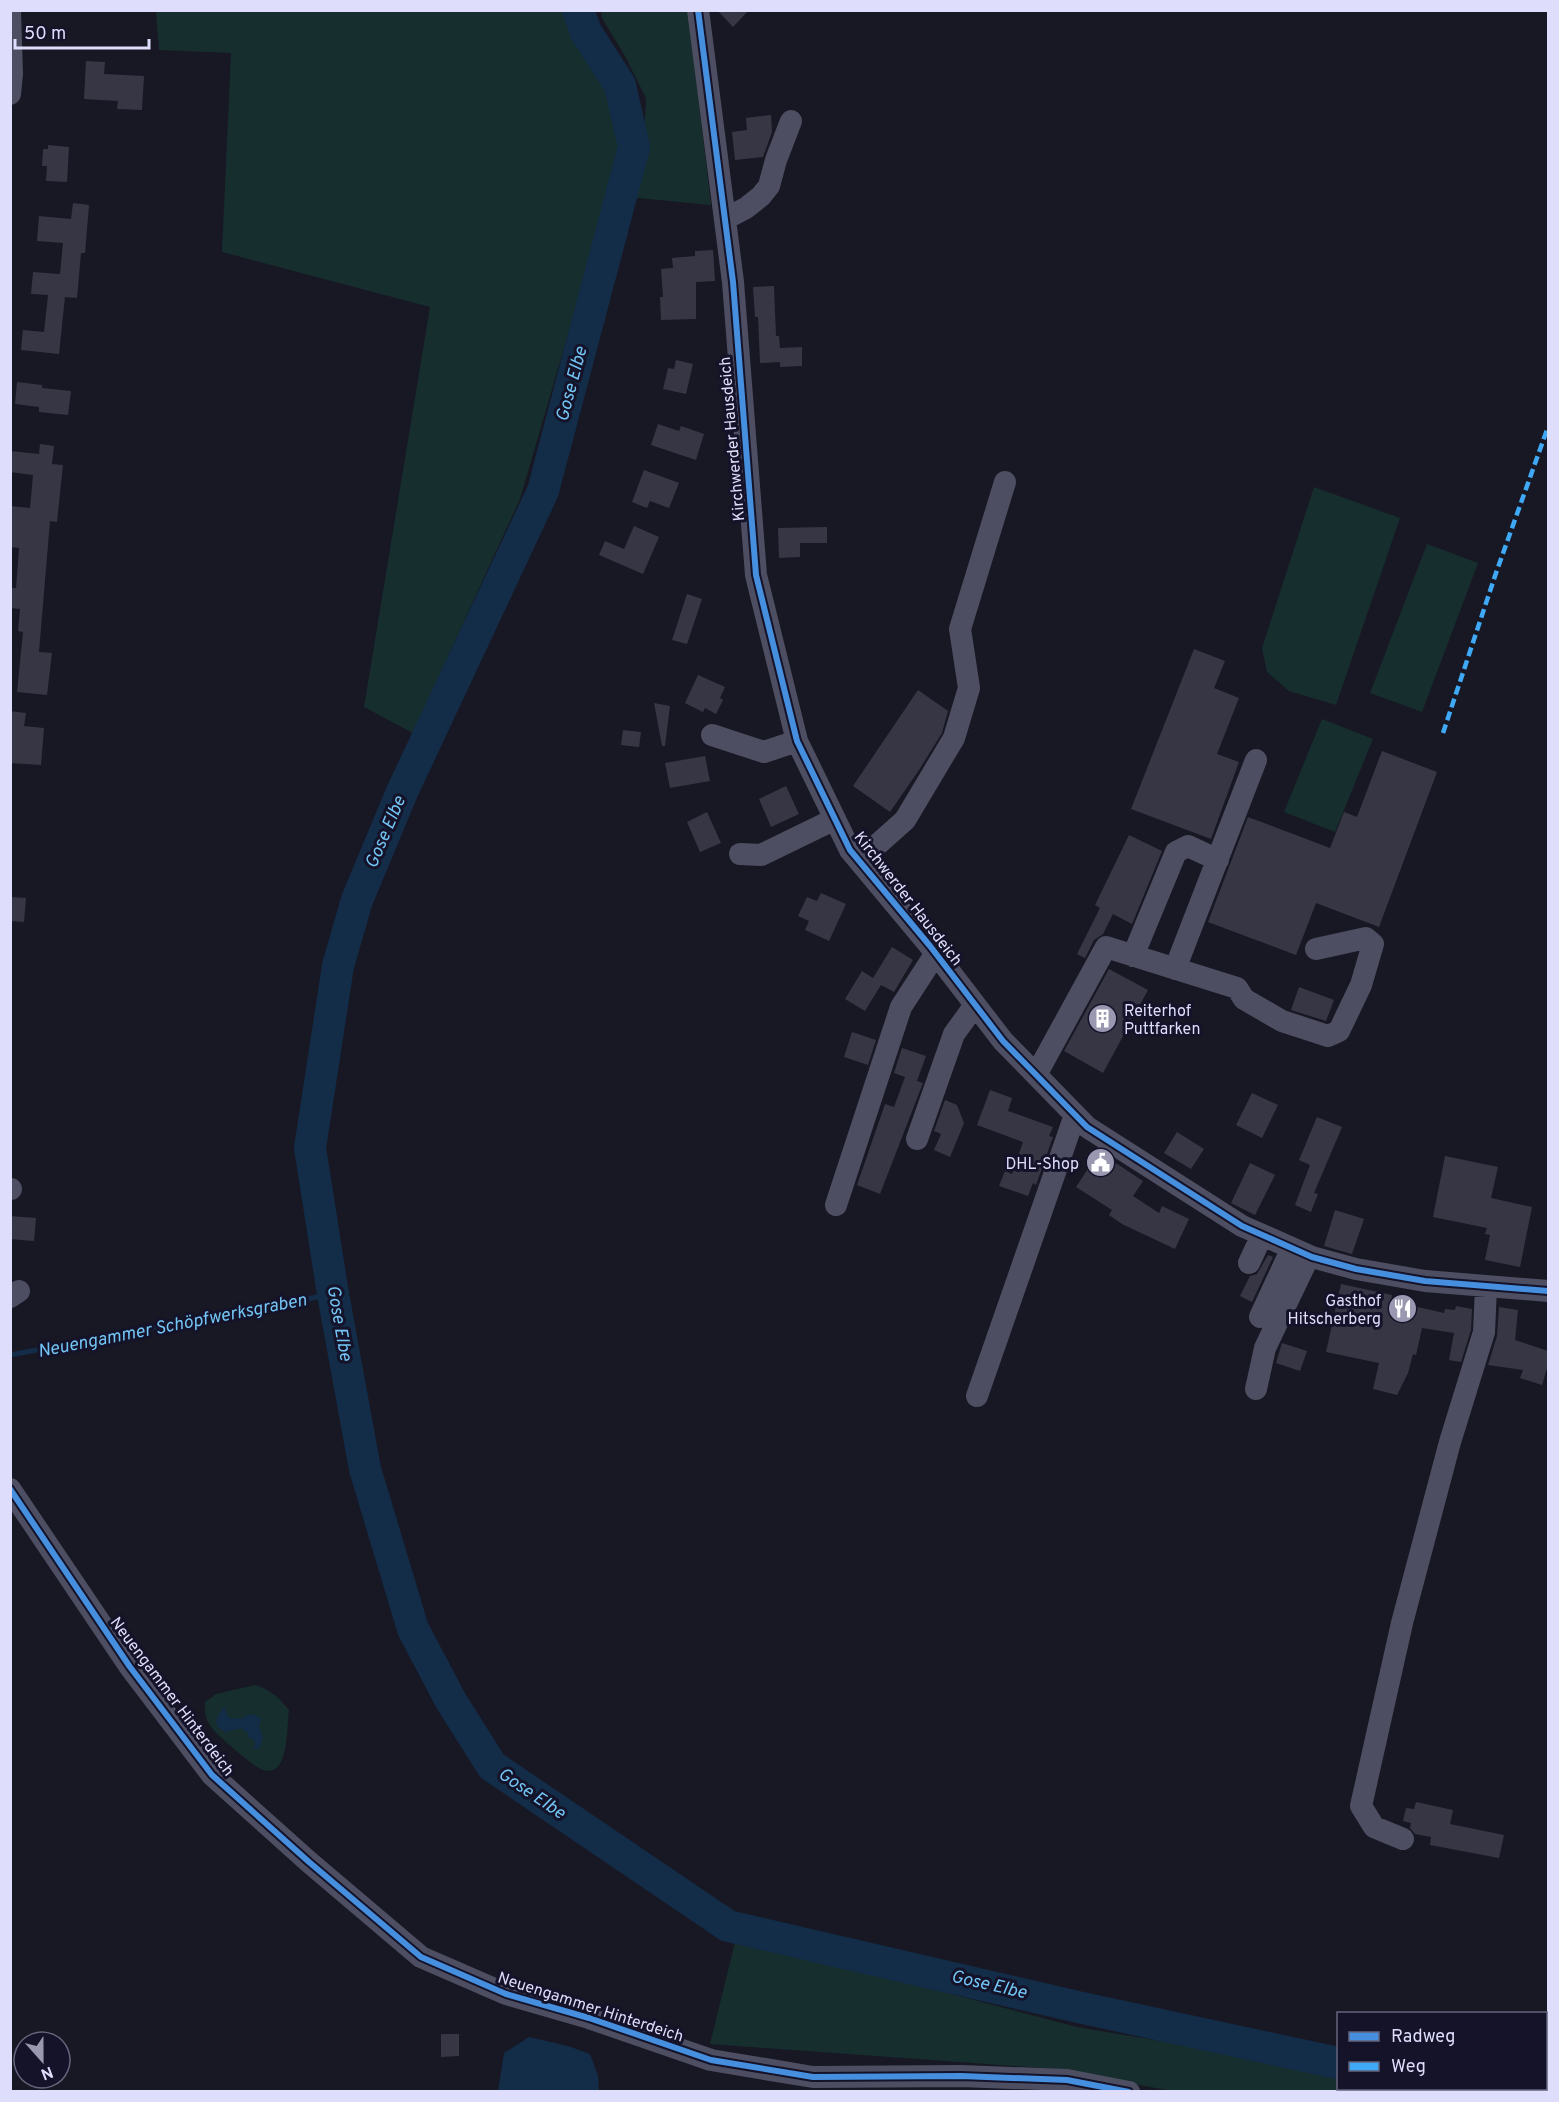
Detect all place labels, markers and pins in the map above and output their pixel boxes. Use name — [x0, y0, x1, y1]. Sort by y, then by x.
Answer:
place label: Reiterhof Puttfarken — [1124, 1002, 1200, 1040]
building icon: Reiterhof Puttfarken — [1087, 1003, 1119, 1035]
public building icon: DHL-Shop — [1084, 1147, 1116, 1179]
place label: DHL-Shop — [1006, 1155, 1079, 1175]
place label: Gasthof Hitscherberg — [1287, 1292, 1382, 1330]
restaurant icon: Gasthof Hitscherberg — [1386, 1293, 1418, 1325]

